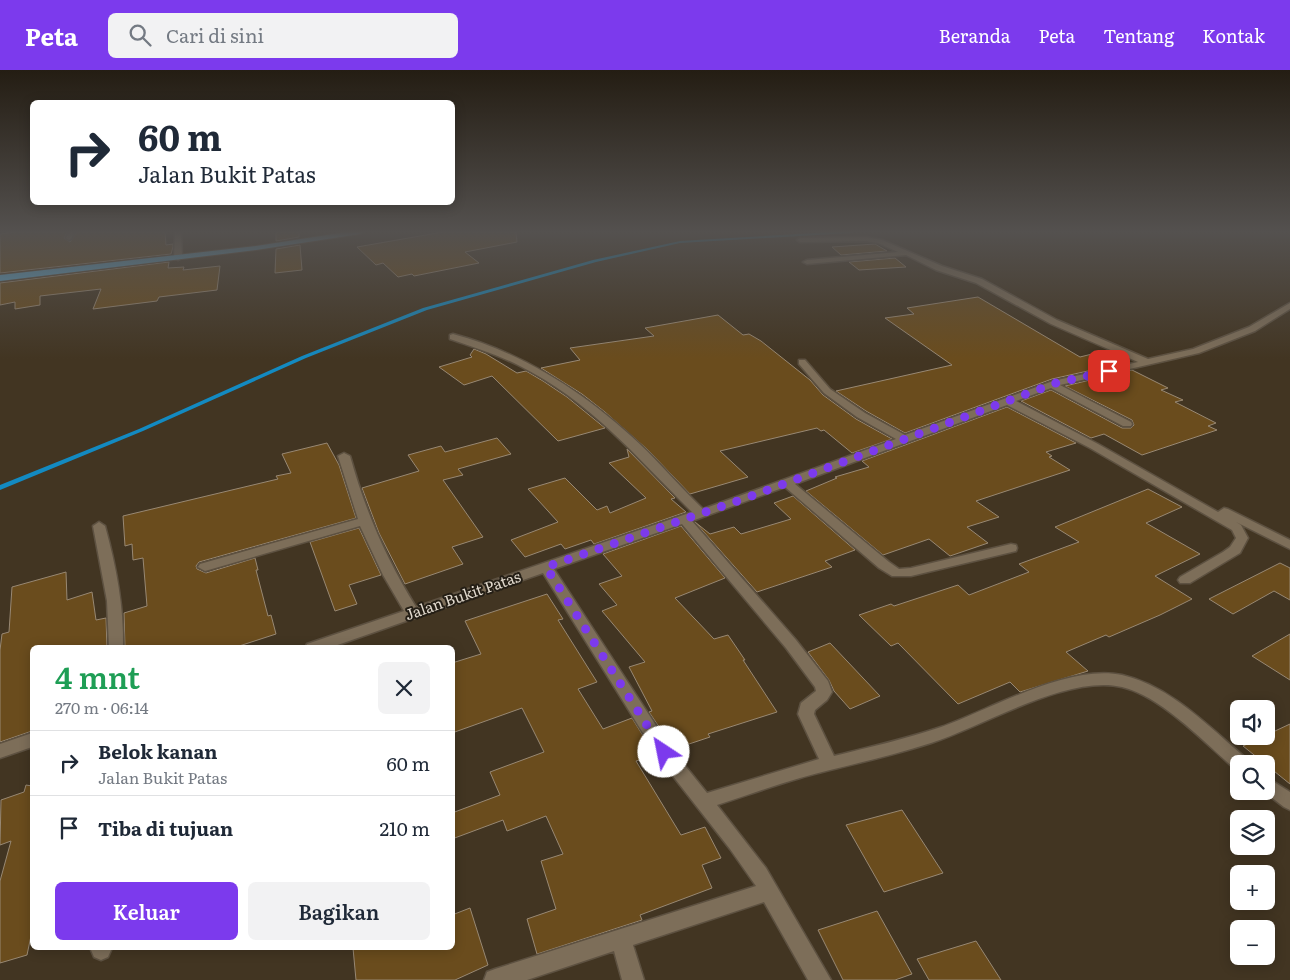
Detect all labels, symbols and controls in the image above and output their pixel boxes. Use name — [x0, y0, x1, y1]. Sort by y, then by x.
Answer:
search box — [108, 13, 458, 58]
text: Peta — [25, 18, 78, 53]
icon: search — [126, 21, 154, 49]
text: Cari di sini — [166, 21, 264, 49]
text: Beranda — [939, 22, 1010, 49]
text: Peta — [1038, 22, 1075, 49]
text: Tentang — [1103, 22, 1174, 49]
text: Kontak — [1202, 22, 1265, 49]
text: 60 m — [138, 110, 222, 162]
icon: right — [55, 120, 120, 185]
text: Jalan Bukit Patas — [138, 157, 316, 190]
pin — [1088, 350, 1130, 392]
icon: arrive — [1095, 357, 1123, 385]
street label: Jalan Bukit Patas — [401, 564, 524, 625]
text: 4 mnt — [55, 654, 140, 698]
button: close — [378, 662, 430, 714]
text: 270 m · 06:14 — [55, 695, 149, 719]
map controls — [1230, 700, 1275, 965]
button: sound — [1230, 700, 1275, 745]
position arrow — [637, 725, 689, 777]
text: Belok kanan — [98, 737, 217, 765]
icon: right — [55, 749, 83, 777]
text: 60 m — [387, 749, 430, 777]
button: search — [1230, 755, 1275, 800]
text: Jalan Bukit Patas — [98, 765, 227, 789]
button: layers — [1230, 810, 1275, 855]
icon: arrive — [55, 814, 83, 842]
text: Tiba di tujuan — [98, 814, 233, 842]
text: 210 m — [379, 814, 430, 842]
button: + — [1230, 865, 1275, 910]
button: Keluar — [55, 882, 238, 940]
button: Bagikan — [248, 882, 430, 940]
button: − — [1230, 920, 1275, 965]

